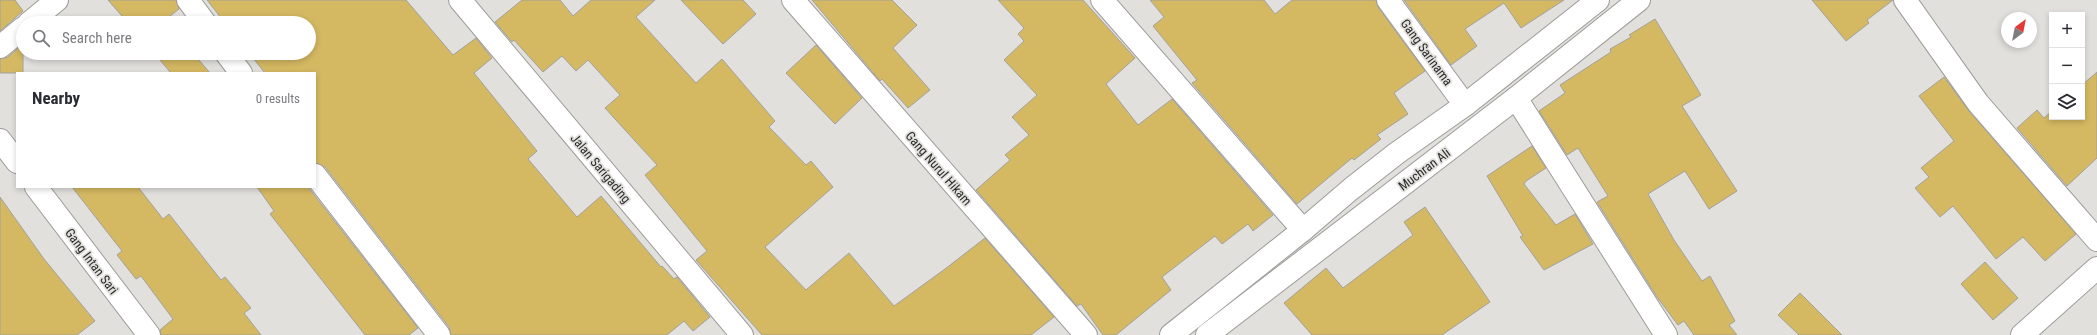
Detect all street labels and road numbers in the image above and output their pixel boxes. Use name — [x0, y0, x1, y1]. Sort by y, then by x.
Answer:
street label: Gang Sarinama — [1398, 16, 1456, 88]
street label: Gang Nurul Hikam — [902, 128, 975, 208]
street label: Jalan Sarigading — [567, 131, 634, 206]
street label: Muchran Ali — [1395, 145, 1453, 194]
street label: Gang Intan Sari — [62, 225, 121, 297]

